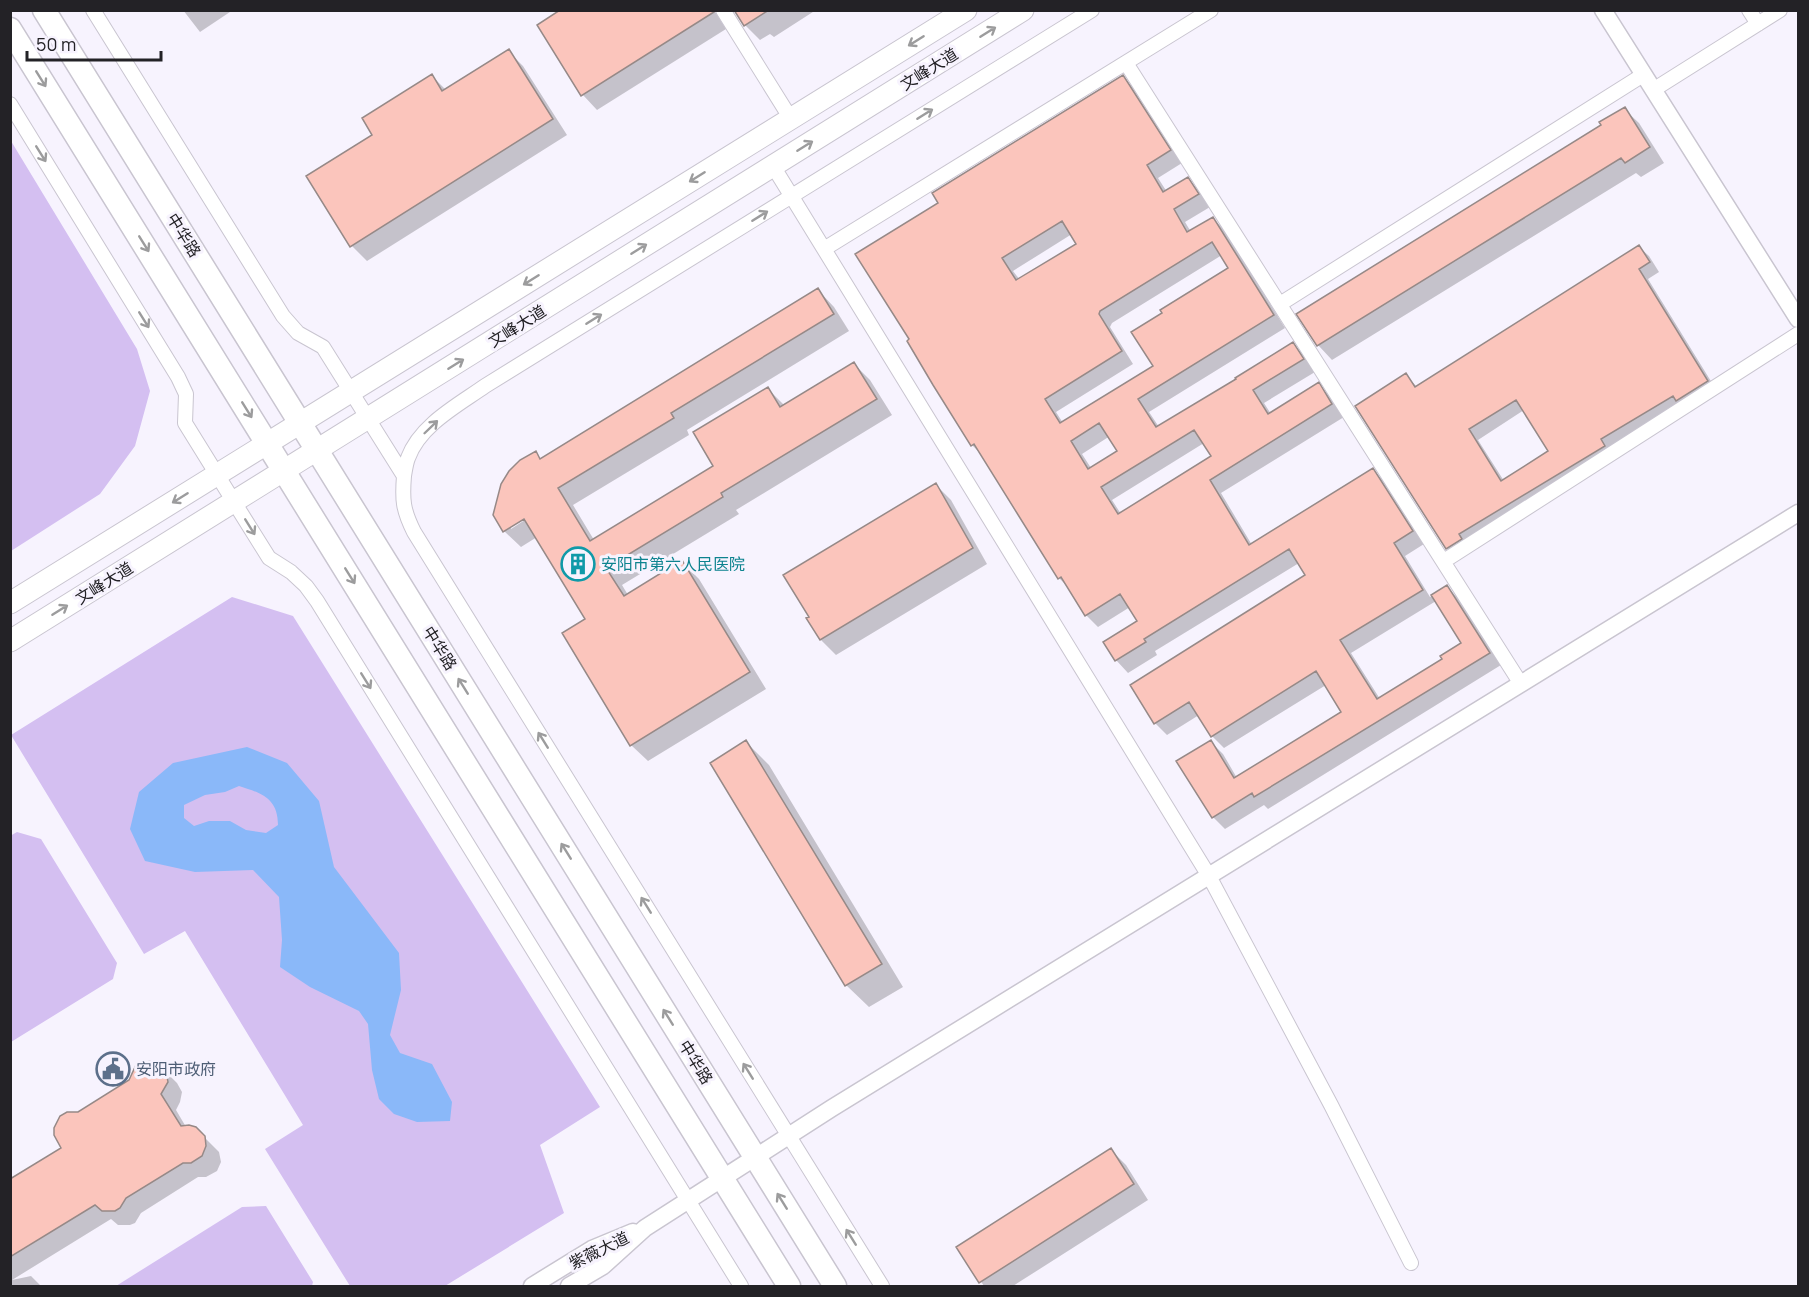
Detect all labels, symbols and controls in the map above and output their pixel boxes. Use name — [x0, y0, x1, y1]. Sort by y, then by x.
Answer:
scale bar — [27, 24, 160, 62]
one-way arrow — [979, 26, 996, 38]
text: 50 m — [36, 32, 76, 56]
one-way arrow — [908, 36, 925, 48]
street label: 文峰大道 — [896, 43, 962, 95]
one-way arrow — [36, 70, 48, 87]
one-way arrow — [916, 107, 933, 119]
one-way arrow — [796, 140, 813, 152]
one-way arrow — [36, 145, 48, 162]
one-way arrow — [689, 172, 706, 184]
street label: 中华路 — [162, 209, 206, 261]
one-way arrow — [751, 210, 768, 223]
one-way arrow — [139, 235, 151, 252]
one-way arrow — [630, 243, 647, 255]
one-way arrow — [523, 275, 540, 287]
street label: 文峰大道 — [484, 300, 550, 352]
one-way arrow — [138, 311, 150, 328]
one-way arrow — [585, 313, 602, 325]
one-way arrow — [447, 357, 464, 369]
one-way arrow — [242, 401, 254, 418]
one-way arrow — [424, 419, 439, 434]
one-way arrow — [171, 492, 188, 505]
one-way arrow — [244, 518, 256, 535]
building icon: 安阳市第六人民医院 — [560, 546, 596, 582]
place label: 安阳市第六人民医院 — [601, 553, 745, 575]
street label: 文峰大道 — [71, 557, 137, 609]
one-way arrow — [344, 567, 356, 584]
one-way arrow — [51, 603, 68, 615]
street label: 中华路 — [418, 622, 462, 674]
one-way arrow — [360, 672, 372, 689]
one-way arrow — [457, 678, 469, 695]
one-way arrow — [536, 732, 548, 749]
one-way arrow — [559, 843, 572, 860]
one-way arrow — [639, 897, 651, 914]
one-way arrow — [662, 1009, 674, 1026]
street label: 中华路 — [674, 1036, 718, 1088]
public building icon: 安阳市政府 — [95, 1051, 131, 1087]
place label: 安阳市政府 — [136, 1058, 216, 1080]
one-way arrow — [742, 1063, 754, 1080]
one-way arrow — [775, 1193, 787, 1210]
street label: 紫薇大道 — [565, 1226, 633, 1274]
one-way arrow — [845, 1229, 857, 1246]

